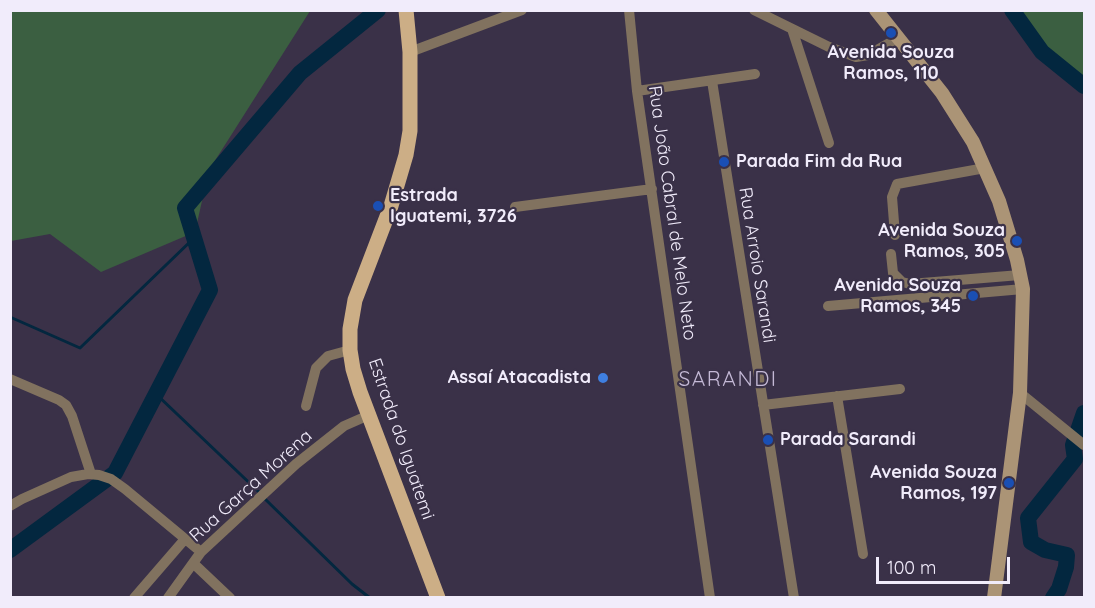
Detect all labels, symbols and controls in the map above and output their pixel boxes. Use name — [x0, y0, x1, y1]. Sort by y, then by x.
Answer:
marker: Avenida Souza Ramos, 110 — [884, 26, 898, 40]
place label: Avenida Souza Ramos, 110 — [828, 42, 954, 84]
street label: Rua João Cabral de Melo Neto — [643, 84, 701, 342]
place label: Parada Fim da Rua — [736, 151, 902, 173]
marker: Parada Fim da Rua — [717, 155, 731, 169]
place label: Estrada Iguatemi, 3726 — [390, 185, 517, 228]
street label: Rua Arroio Sarandi — [734, 186, 780, 344]
marker: Estrada Iguatemi, 3726 — [371, 199, 385, 213]
place label: Avenida Souza Ramos, 305 — [878, 220, 1005, 262]
marker: Avenida Souza Ramos, 305 — [1010, 234, 1024, 248]
place label: Avenida Souza Ramos, 345 — [834, 275, 961, 318]
marker: Avenida Souza Ramos, 345 — [966, 289, 980, 303]
street label: Estrada do Iguatemi — [363, 356, 439, 522]
place label: Assaí Atacadista — [448, 367, 591, 389]
district label: SARANDI — [678, 367, 778, 393]
marker: Assaí Atacadista — [596, 371, 610, 385]
street label: Rua Garça Morena — [185, 425, 317, 547]
place label: Parada Sarandi — [780, 429, 916, 451]
marker: Parada Sarandi — [761, 433, 775, 447]
place label: Avenida Souza Ramos, 197 — [870, 462, 997, 504]
marker: Avenida Souza Ramos, 197 — [1002, 476, 1016, 490]
scale bar — [879, 545, 1012, 583]
text: 100 m — [887, 556, 936, 579]

